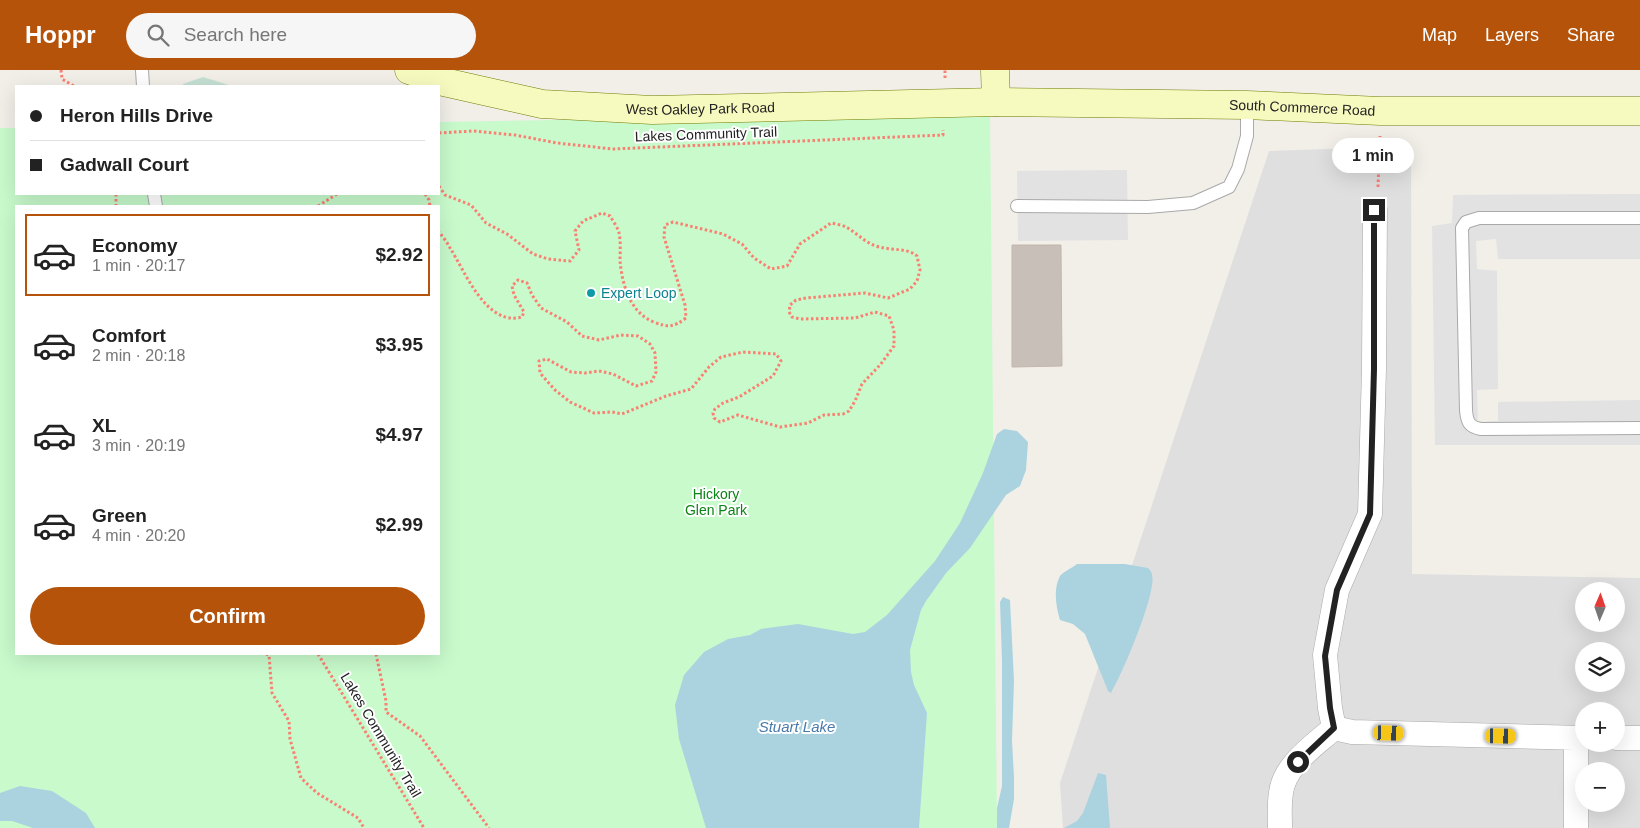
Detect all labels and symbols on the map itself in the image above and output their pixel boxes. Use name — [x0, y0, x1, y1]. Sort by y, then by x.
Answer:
street label: South Commerce Road — [1229, 97, 1376, 119]
street label: West Oakley Park Road — [625, 99, 775, 118]
street label: Lakes Community Trail — [635, 124, 777, 144]
callout: 1 min — [1333, 138, 1415, 172]
route end — [1363, 199, 1385, 221]
place label: Expert Loop — [601, 285, 677, 301]
marker: Expert Loop — [585, 287, 597, 299]
park label: Hickory Glen Park — [685, 486, 748, 518]
north arrow — [1575, 582, 1625, 632]
street label: Lakes Community Trail — [337, 670, 425, 800]
water label: Stuart Lake — [759, 718, 835, 735]
car — [1373, 725, 1404, 741]
car — [1485, 728, 1516, 744]
route start — [1287, 751, 1309, 773]

